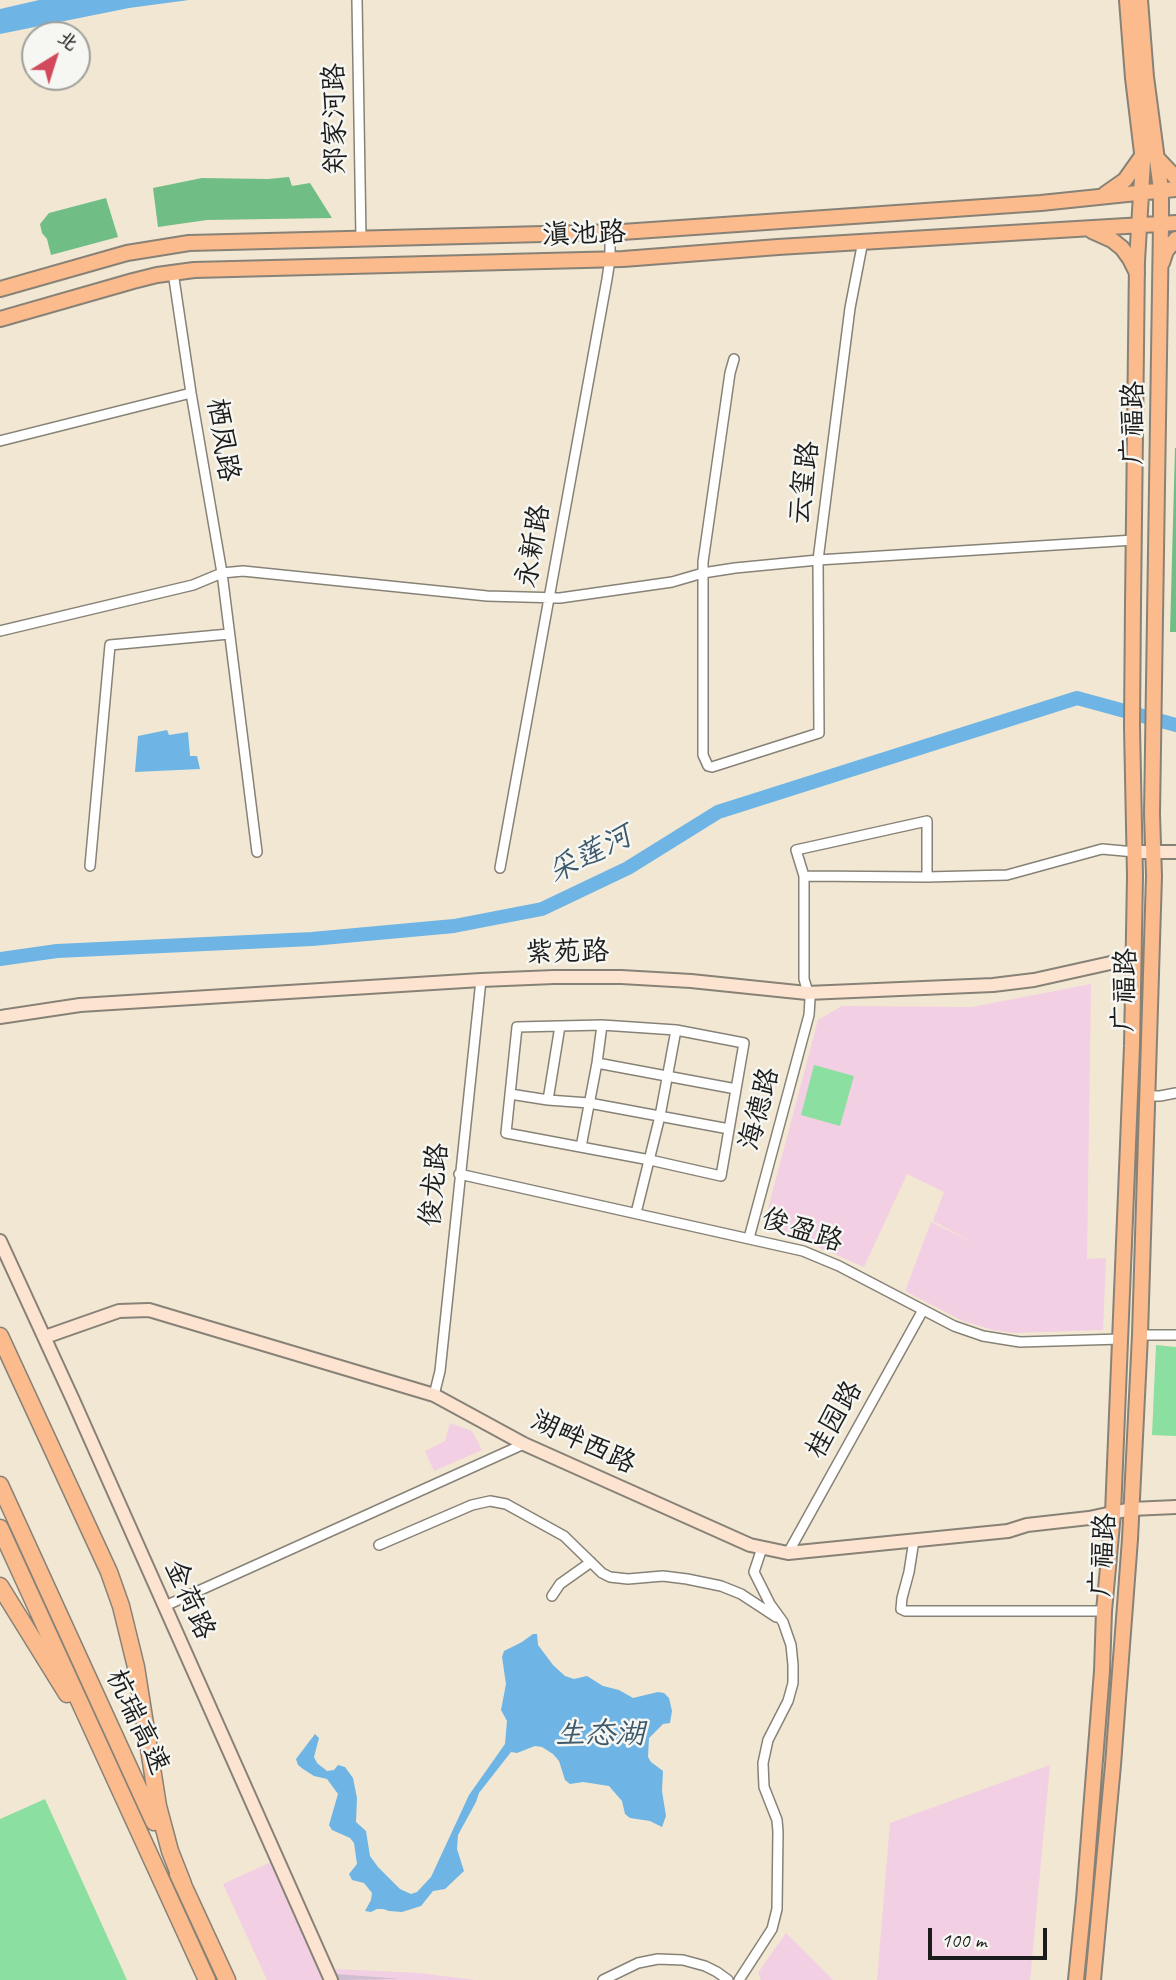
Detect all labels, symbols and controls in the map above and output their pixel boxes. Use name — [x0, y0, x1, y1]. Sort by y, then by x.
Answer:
north arrow — [21, 21, 91, 91]
text: 北 — [53, 26, 83, 56]
street label: 郑家河路 — [318, 63, 354, 175]
street label: 滇池路 — [541, 217, 627, 253]
street label: 广福路 — [1116, 381, 1152, 465]
street label: 栖凤路 — [199, 396, 245, 484]
street label: 云玺路 — [783, 439, 827, 527]
street label: 永新路 — [510, 502, 558, 590]
water label: 采莲河 — [542, 819, 638, 891]
street label: 紫苑路 — [525, 935, 609, 971]
street label: 广福路 — [1108, 947, 1144, 1033]
street label: 海德路 — [733, 1064, 787, 1154]
street label: 俊龙路 — [414, 1141, 456, 1229]
street label: 俊盈路 — [757, 1202, 847, 1260]
street label: 桂园路 — [799, 1375, 871, 1465]
street label: 湖畔西路 — [525, 1404, 641, 1482]
street label: 广福路 — [1084, 1512, 1124, 1598]
street label: 金荷路 — [157, 1555, 221, 1645]
street label: 杭瑞高速 — [98, 1664, 176, 1780]
water label: 生态湖 — [555, 1717, 645, 1753]
scale bar — [931, 1913, 1050, 1957]
text: 100 m — [941, 1927, 986, 1953]

